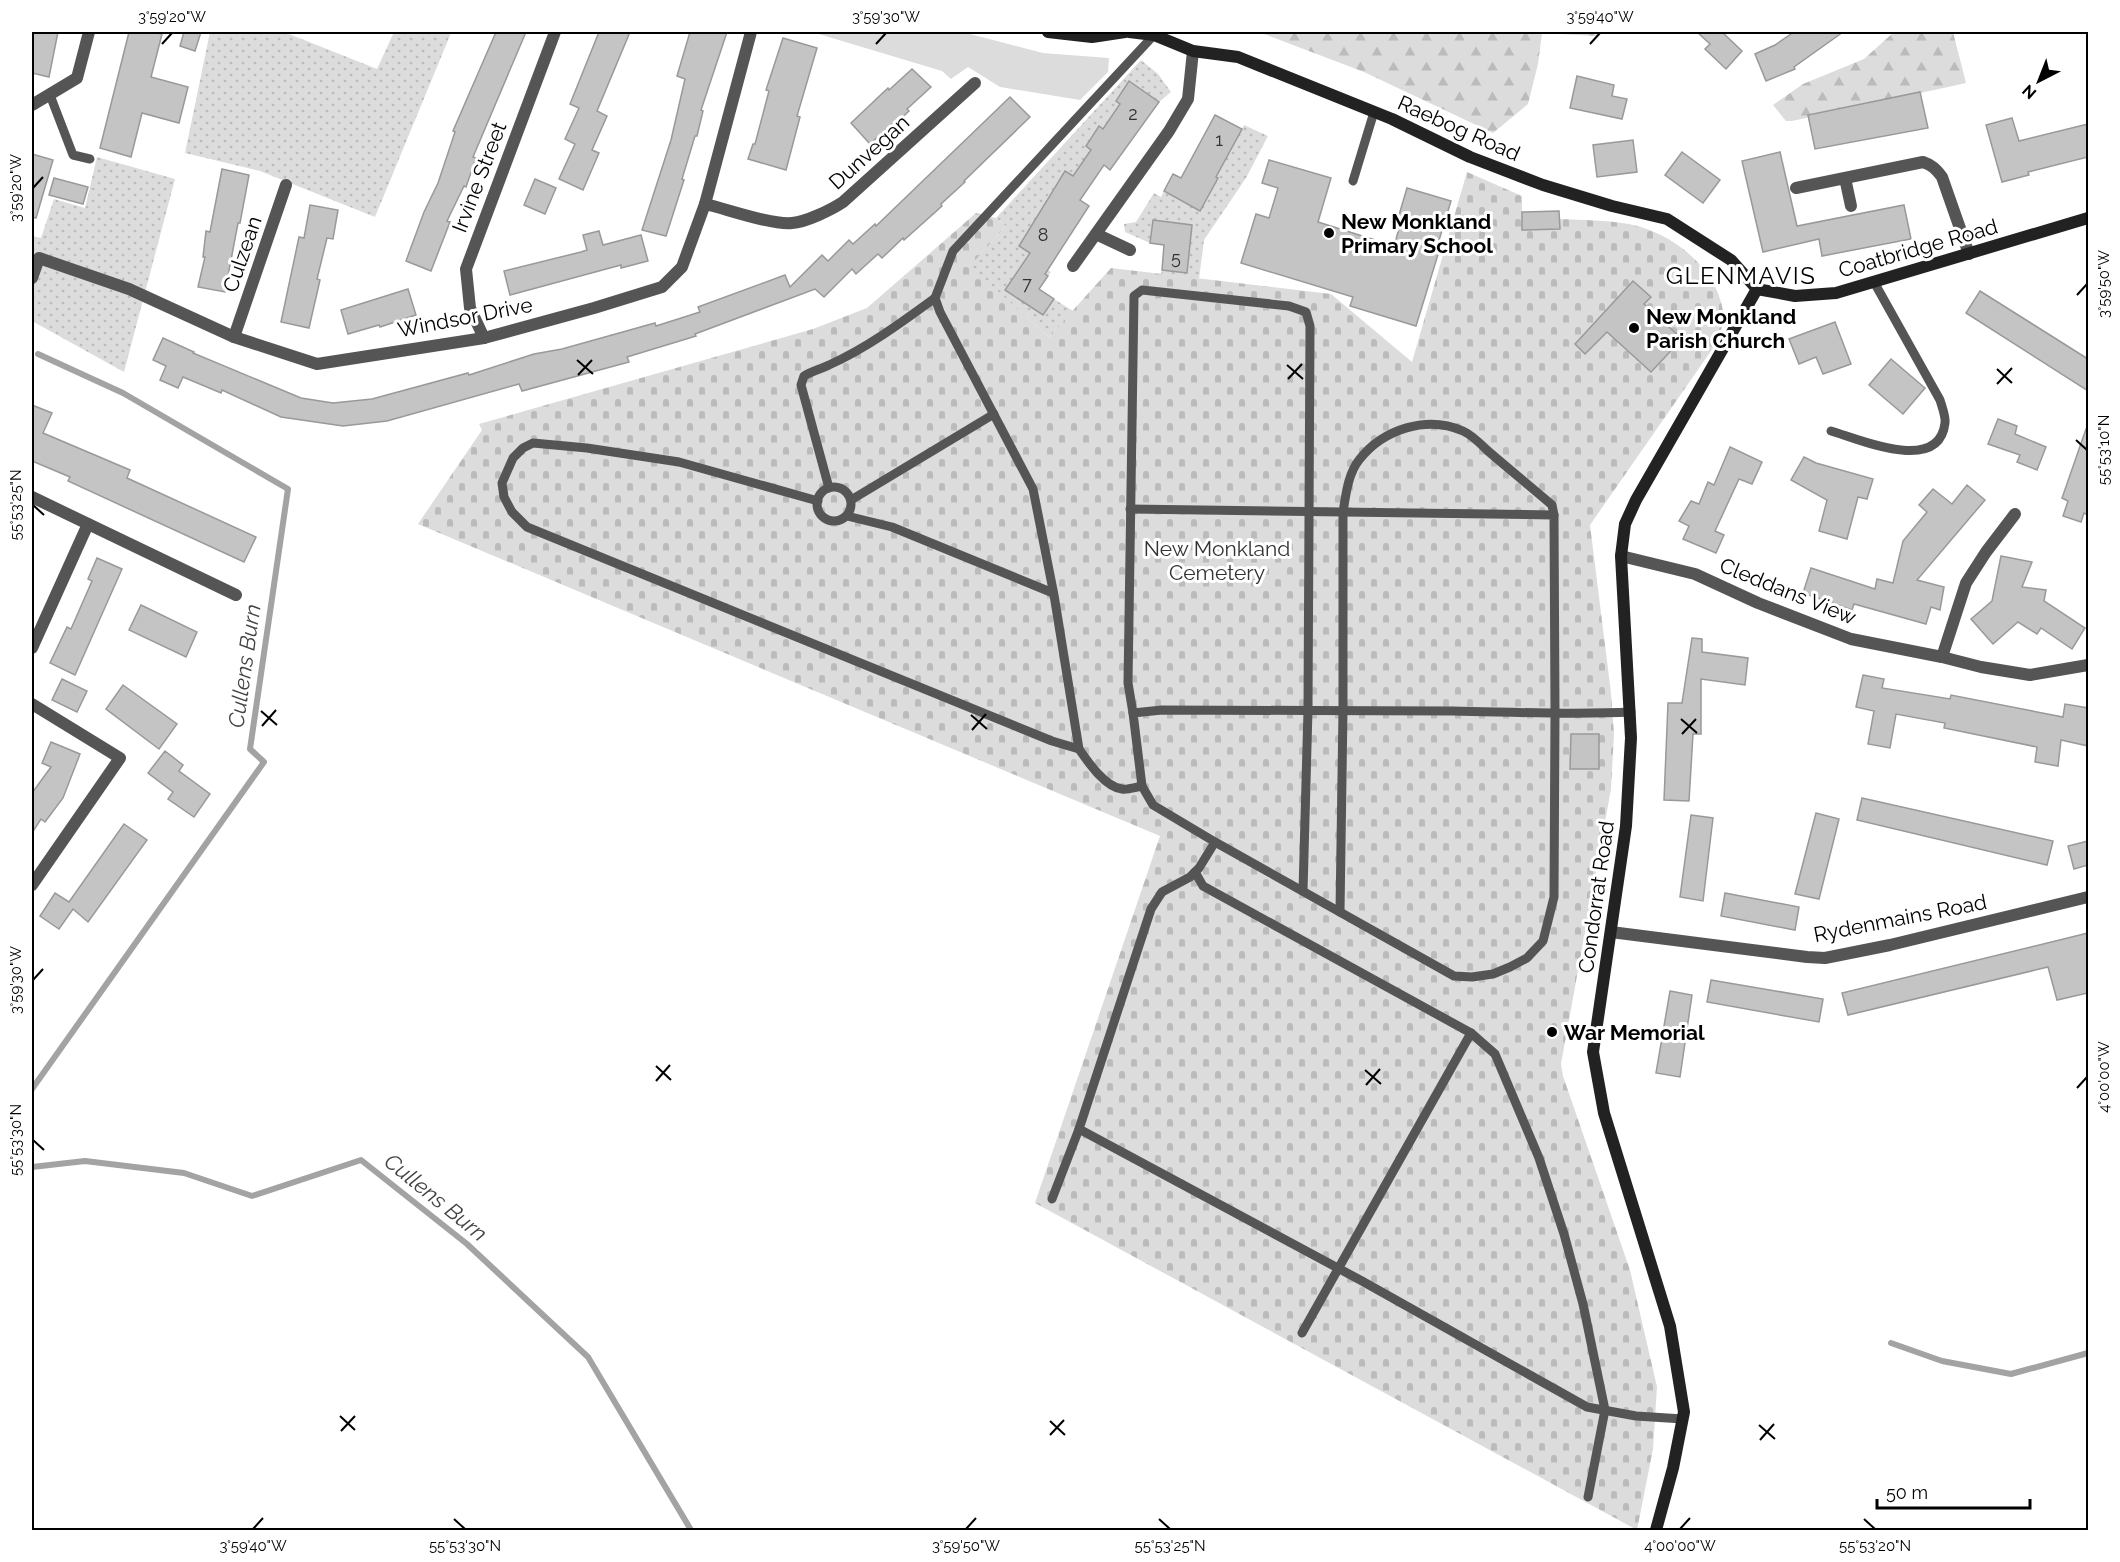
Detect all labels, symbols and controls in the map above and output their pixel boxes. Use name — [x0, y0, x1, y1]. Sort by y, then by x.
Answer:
text: 3°59'20"W — [138, 8, 206, 26]
text: 3°59'30"W — [852, 8, 920, 26]
text: 3°59'40"W — [1566, 8, 1634, 26]
north arrow — [2009, 51, 2069, 111]
text: N — [2018, 81, 2040, 103]
street label: Raebog Road — [1394, 90, 1524, 166]
house number: 2 — [1128, 103, 1138, 124]
street label: Dunvegan — [824, 109, 914, 195]
street label: Irvine Street — [446, 118, 512, 236]
house number: 1 — [1215, 129, 1223, 150]
text: 3°59'20"W — [7, 154, 25, 222]
place label: New Monkland Primary School — [1341, 209, 1493, 258]
street label: Culzean — [217, 213, 267, 295]
street label: Coatbridge Road — [1836, 213, 2000, 283]
house number: 8 — [1038, 224, 1048, 245]
marker: New Monkland Primary School — [1322, 226, 1336, 240]
house number: 5 — [1171, 247, 1181, 268]
text: 3°59'50"W — [2095, 250, 2113, 318]
district label: GLENMAVIS — [1666, 261, 1816, 290]
house number: 7 — [1022, 273, 1032, 294]
street label: Windsor Drive — [395, 292, 535, 342]
place label: New Monkland Parish Church — [1646, 304, 1796, 353]
marker: New Monkland Parish Church — [1627, 321, 1641, 335]
text: 55°53'10"N — [2095, 415, 2113, 485]
text: 55°53'25"N — [7, 469, 25, 541]
park label: New Monkland Cemetery — [1144, 536, 1290, 585]
street label: Cleddans View — [1716, 552, 1860, 630]
water label: Cullens Burn — [222, 602, 266, 730]
street label: Condorrat Road — [1573, 819, 1619, 975]
street label: Rydenmains Road — [1811, 889, 1989, 947]
text: 3°59'30"W — [7, 946, 25, 1014]
place label: War Memorial — [1564, 1020, 1705, 1045]
marker: War Memorial — [1545, 1025, 1559, 1039]
text: 4°00'00"W — [2095, 1041, 2113, 1113]
text: 55°53'30"N — [7, 1104, 25, 1176]
water label: Cullens Burn — [379, 1148, 493, 1246]
scale bar — [1877, 1472, 2030, 1510]
text: 50 m — [1886, 1482, 1928, 1503]
text: 3°59'40"W — [219, 1537, 287, 1555]
text: 55°53'30"N — [429, 1537, 501, 1555]
text: 3°59'50"W — [932, 1537, 1000, 1555]
text: 55°53'25"N — [1134, 1537, 1206, 1555]
text: 4°00'00"W — [1644, 1537, 1716, 1555]
text: 55°53'20"N — [1839, 1537, 1911, 1555]

